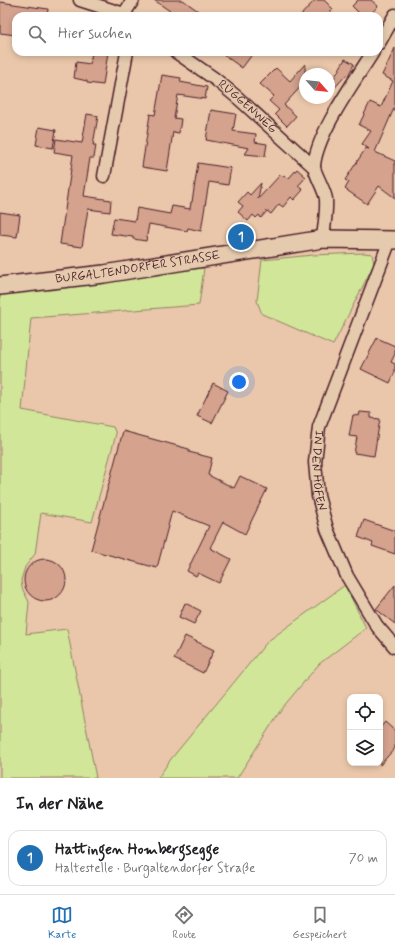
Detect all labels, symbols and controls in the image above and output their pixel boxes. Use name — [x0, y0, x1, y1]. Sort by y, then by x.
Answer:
search box — [12, 12, 383, 56]
icon: search — [26, 23, 48, 45]
text: Hier suchen — [58, 24, 132, 44]
north arrow — [299, 68, 335, 104]
street label: RÜGGENWEG — [214, 76, 280, 137]
pin: 1 — [228, 222, 254, 252]
street label: BURGALTENDORFER STRASSE — [55, 247, 222, 288]
your location — [229, 372, 249, 392]
street label: IN DEN HÖFEN — [307, 429, 330, 513]
map controls — [347, 694, 383, 766]
button: locate — [347, 694, 383, 730]
button: layers — [347, 730, 383, 766]
text: In der Nähe — [16, 793, 104, 815]
text: Hattingen Hombergsegge — [55, 840, 219, 860]
text: 1 — [27, 850, 33, 867]
text: 70 m — [349, 850, 378, 867]
text: Haltestelle · Burgaltendorfer Straße — [55, 860, 255, 877]
tab: Karte — [48, 904, 76, 942]
tab: Route — [172, 904, 196, 942]
tab: Gespeichert — [292, 904, 347, 942]

